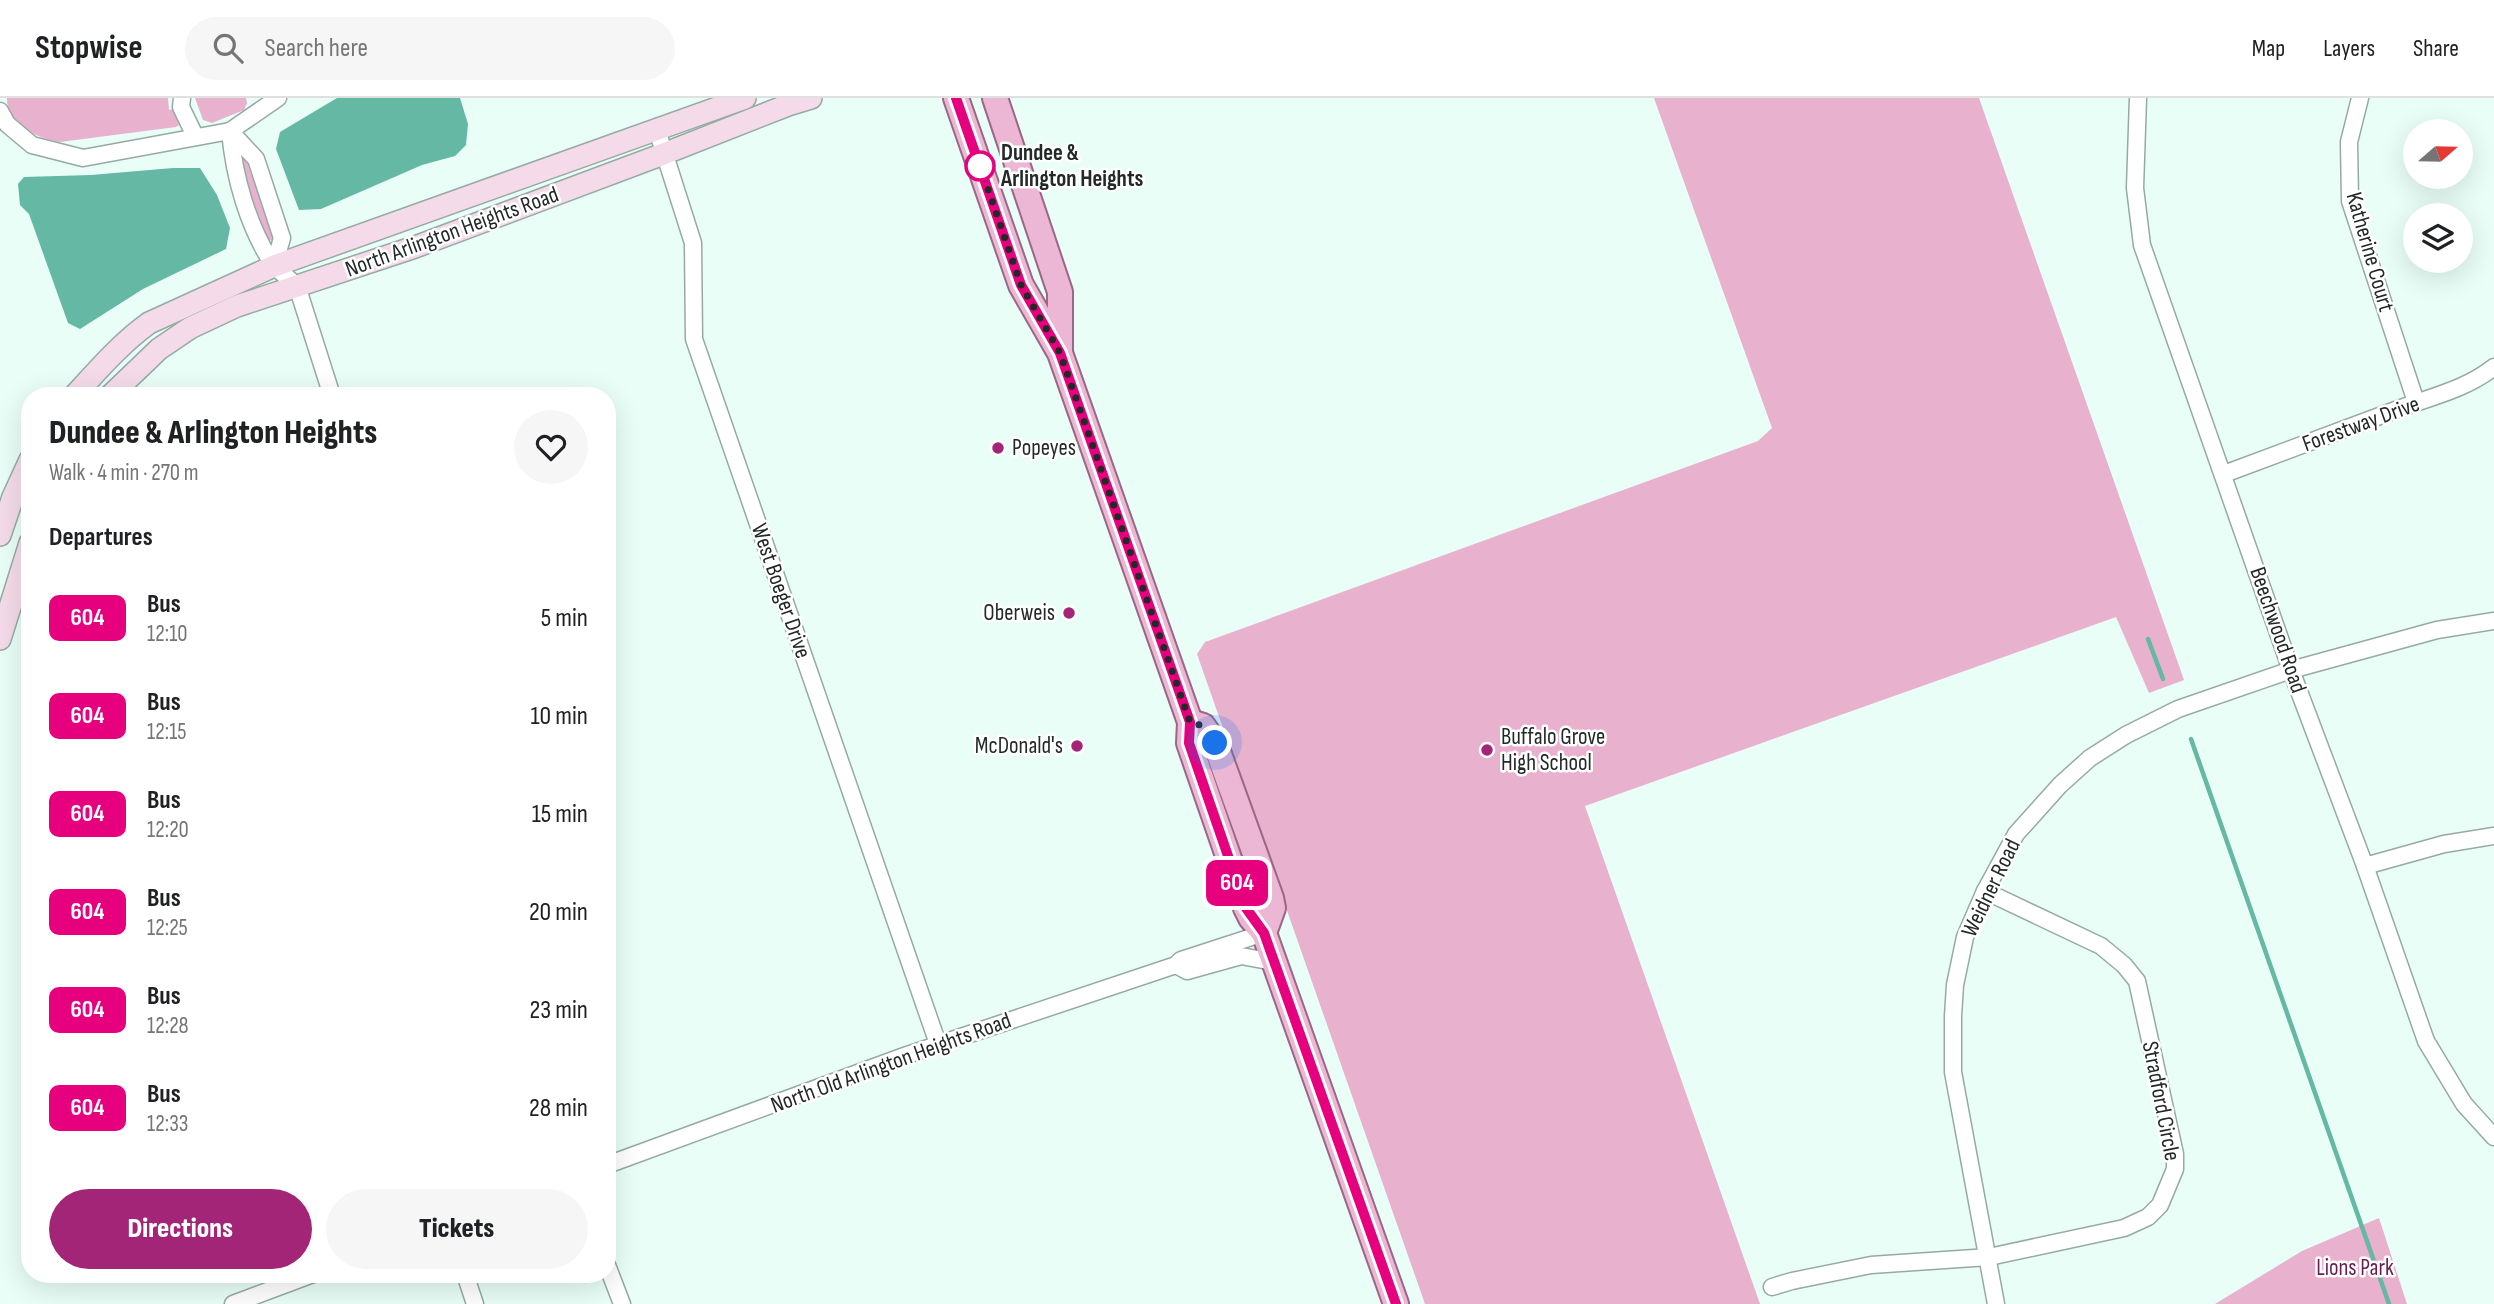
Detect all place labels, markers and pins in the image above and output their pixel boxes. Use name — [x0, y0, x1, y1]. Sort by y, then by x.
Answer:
place label: Dundee & Arlington Heights — [1000, 139, 1144, 193]
marker: Dundee & Arlington Heights — [965, 151, 995, 181]
place label: Popeyes — [1012, 434, 1076, 462]
marker: Popeyes — [990, 440, 1006, 456]
place label: Oberweis — [983, 599, 1055, 627]
marker: Oberweis — [1061, 605, 1077, 621]
place label: Buffalo Grove High School — [1501, 723, 1605, 777]
place label: McDonald's — [975, 732, 1063, 760]
marker: McDonald's — [1069, 738, 1085, 754]
marker: Buffalo Grove High School — [1479, 742, 1495, 758]

